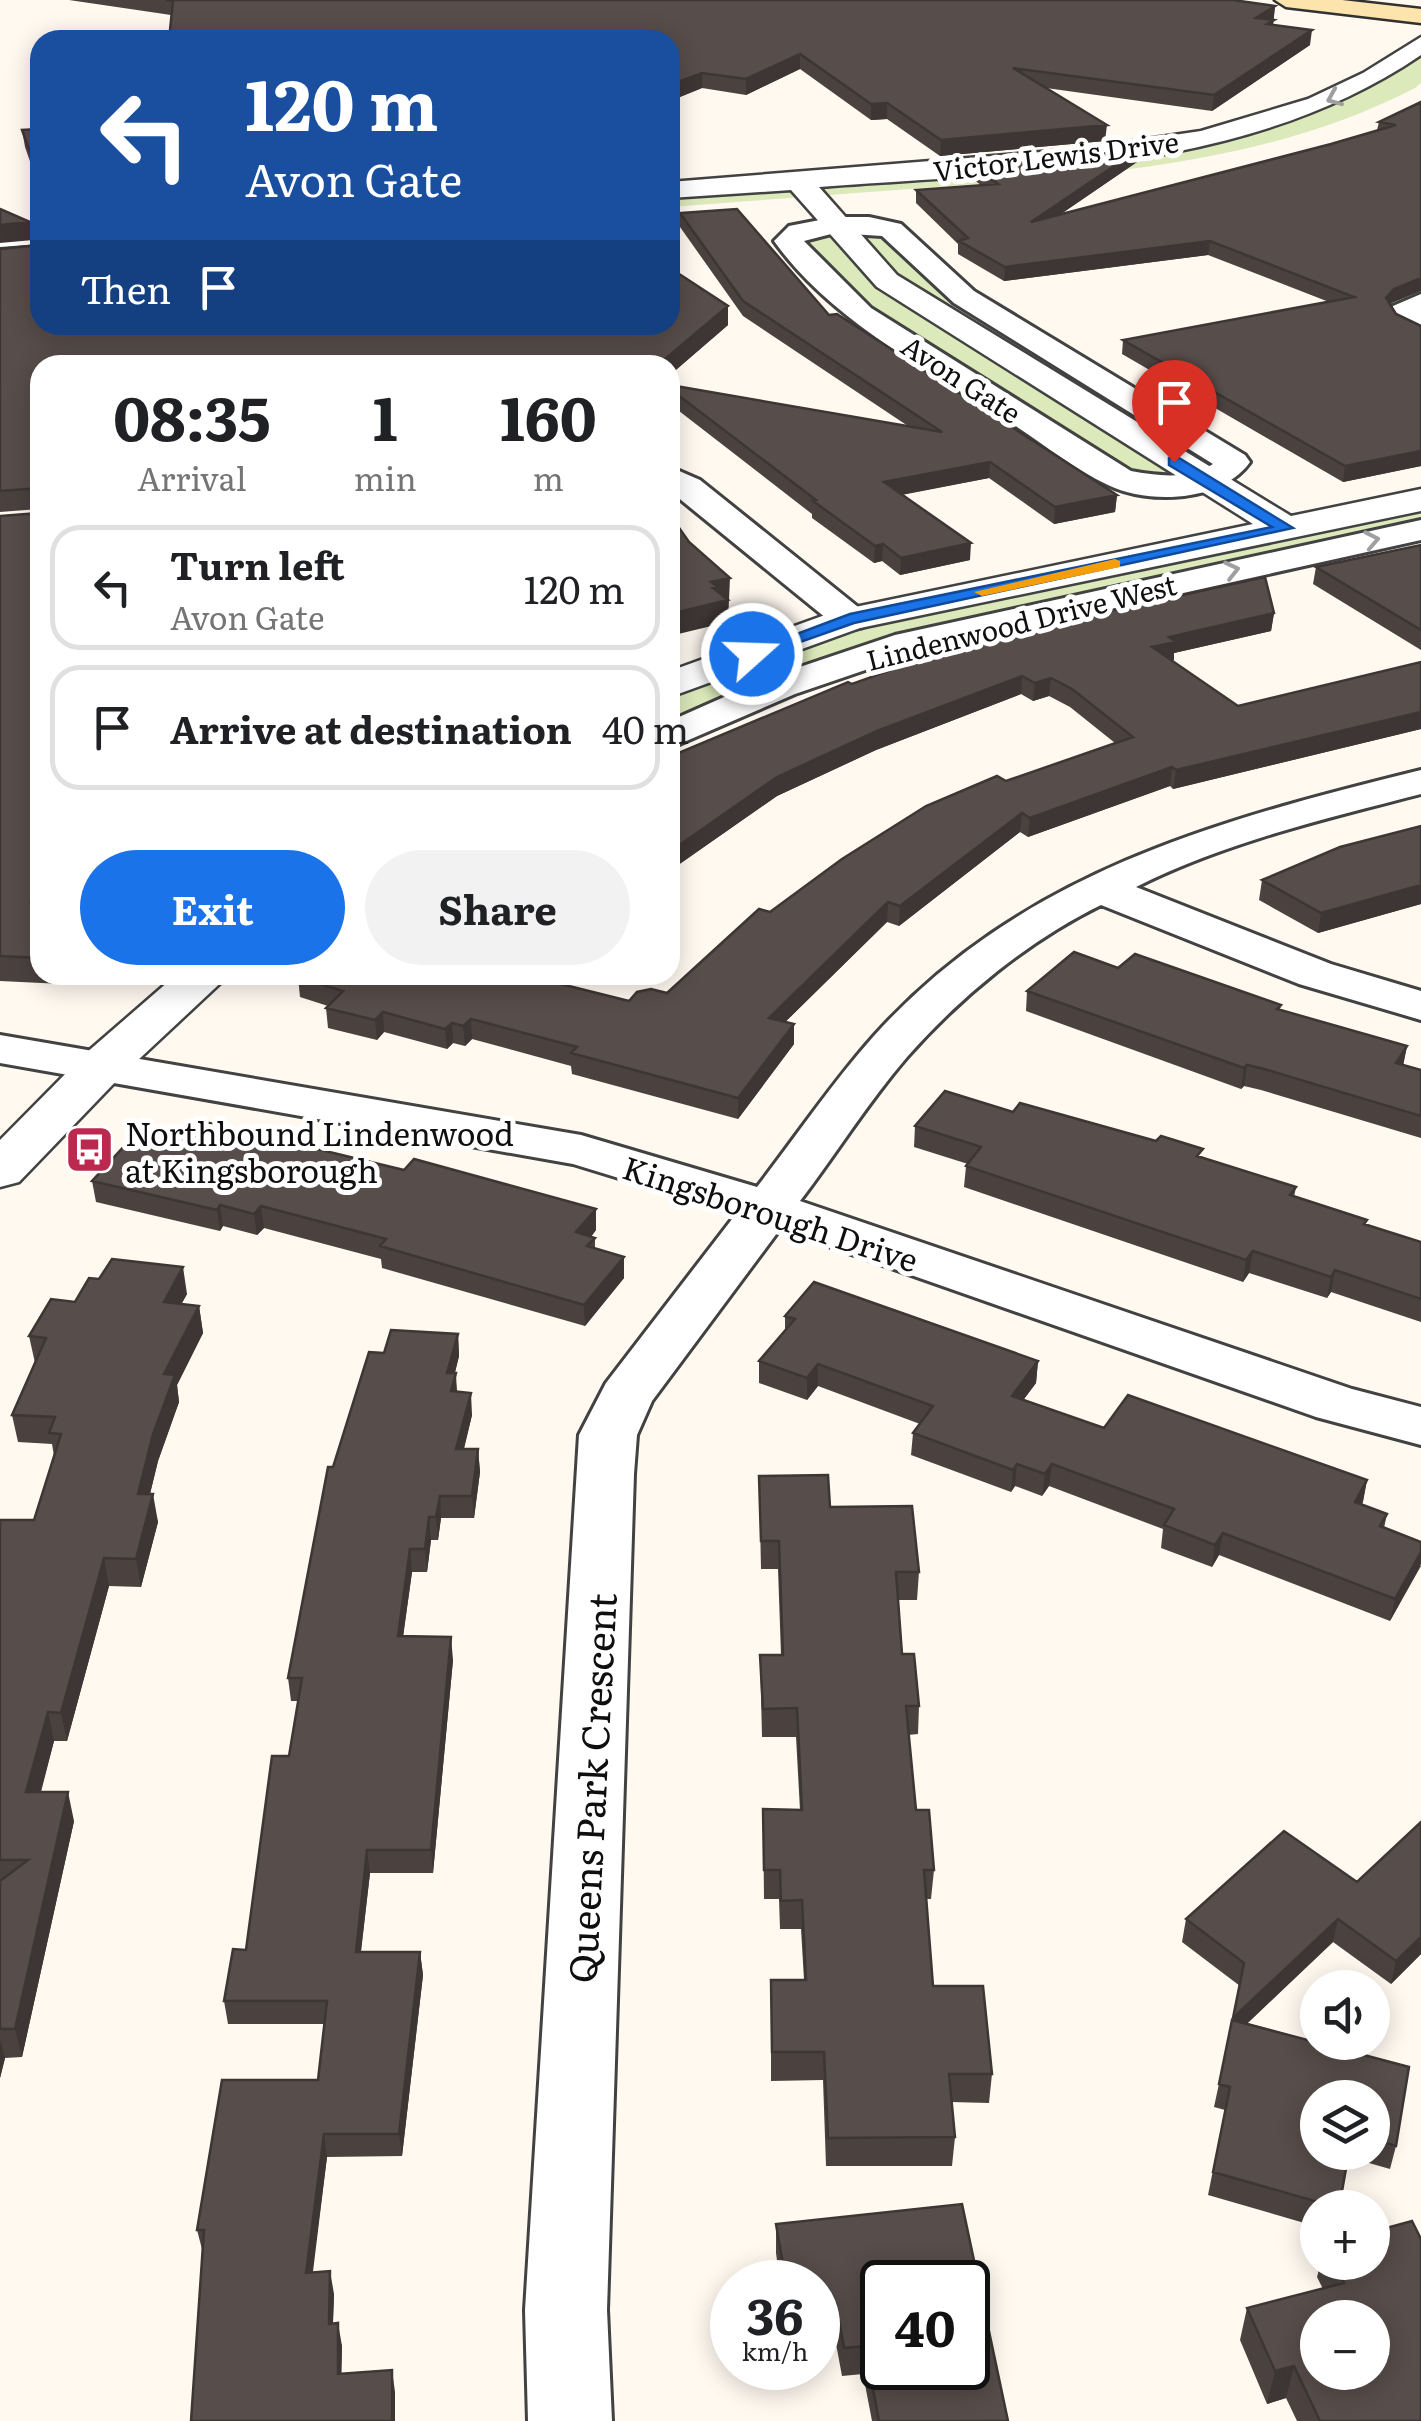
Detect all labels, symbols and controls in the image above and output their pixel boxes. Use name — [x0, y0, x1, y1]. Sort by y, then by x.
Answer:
text: 120 m — [245, 49, 438, 153]
icon: left — [80, 70, 210, 200]
one-way arrow — [1326, 87, 1344, 107]
street label: Victor Lewis Drive — [931, 119, 1181, 191]
text: Avon Gate — [245, 144, 462, 211]
text: Then — [80, 259, 171, 316]
icon: arrive — [191, 260, 246, 315]
street label: Avon Gate — [894, 324, 1030, 432]
pin — [1132, 360, 1217, 463]
text: 08:35 — [113, 370, 271, 459]
text: 1 — [373, 370, 398, 459]
text: 160 — [500, 370, 597, 459]
icon: arrive — [1147, 375, 1202, 430]
text: Arrival — [137, 453, 247, 501]
text: min — [354, 453, 417, 501]
text: m — [533, 453, 564, 501]
one-way arrow — [1363, 530, 1380, 551]
text: Turn left — [170, 535, 345, 592]
text: 120 m — [524, 559, 625, 616]
icon: left — [85, 560, 140, 615]
one-way arrow — [1223, 561, 1240, 582]
street label: Lindenwood Drive West — [861, 562, 1181, 680]
text: Avon Gate — [170, 592, 325, 640]
position arrow — [700, 602, 804, 706]
text: Arrive at destination — [170, 699, 572, 756]
text: 40 m — [602, 699, 689, 756]
icon: arrive — [85, 700, 140, 755]
button: Exit — [80, 850, 345, 965]
button: Share — [365, 850, 630, 965]
place label: Northbound Lindenwood at Kingsborough — [125, 1108, 514, 1193]
bus stop icon: Northbound Lindenwood at Kingsborough — [64, 1124, 116, 1176]
street label: Kingsborough Drive — [617, 1142, 925, 1282]
street label: Queens Park Crescent — [551, 1591, 629, 1984]
map controls — [1300, 1970, 1390, 2390]
button: sound — [1300, 1970, 1390, 2060]
button: layers — [1300, 2080, 1390, 2170]
button: + — [1300, 2190, 1390, 2280]
speed limit sign: 40 — [860, 2260, 990, 2390]
text: 36 — [746, 2276, 804, 2350]
button: − — [1300, 2300, 1390, 2390]
text: km/h — [742, 2332, 808, 2369]

